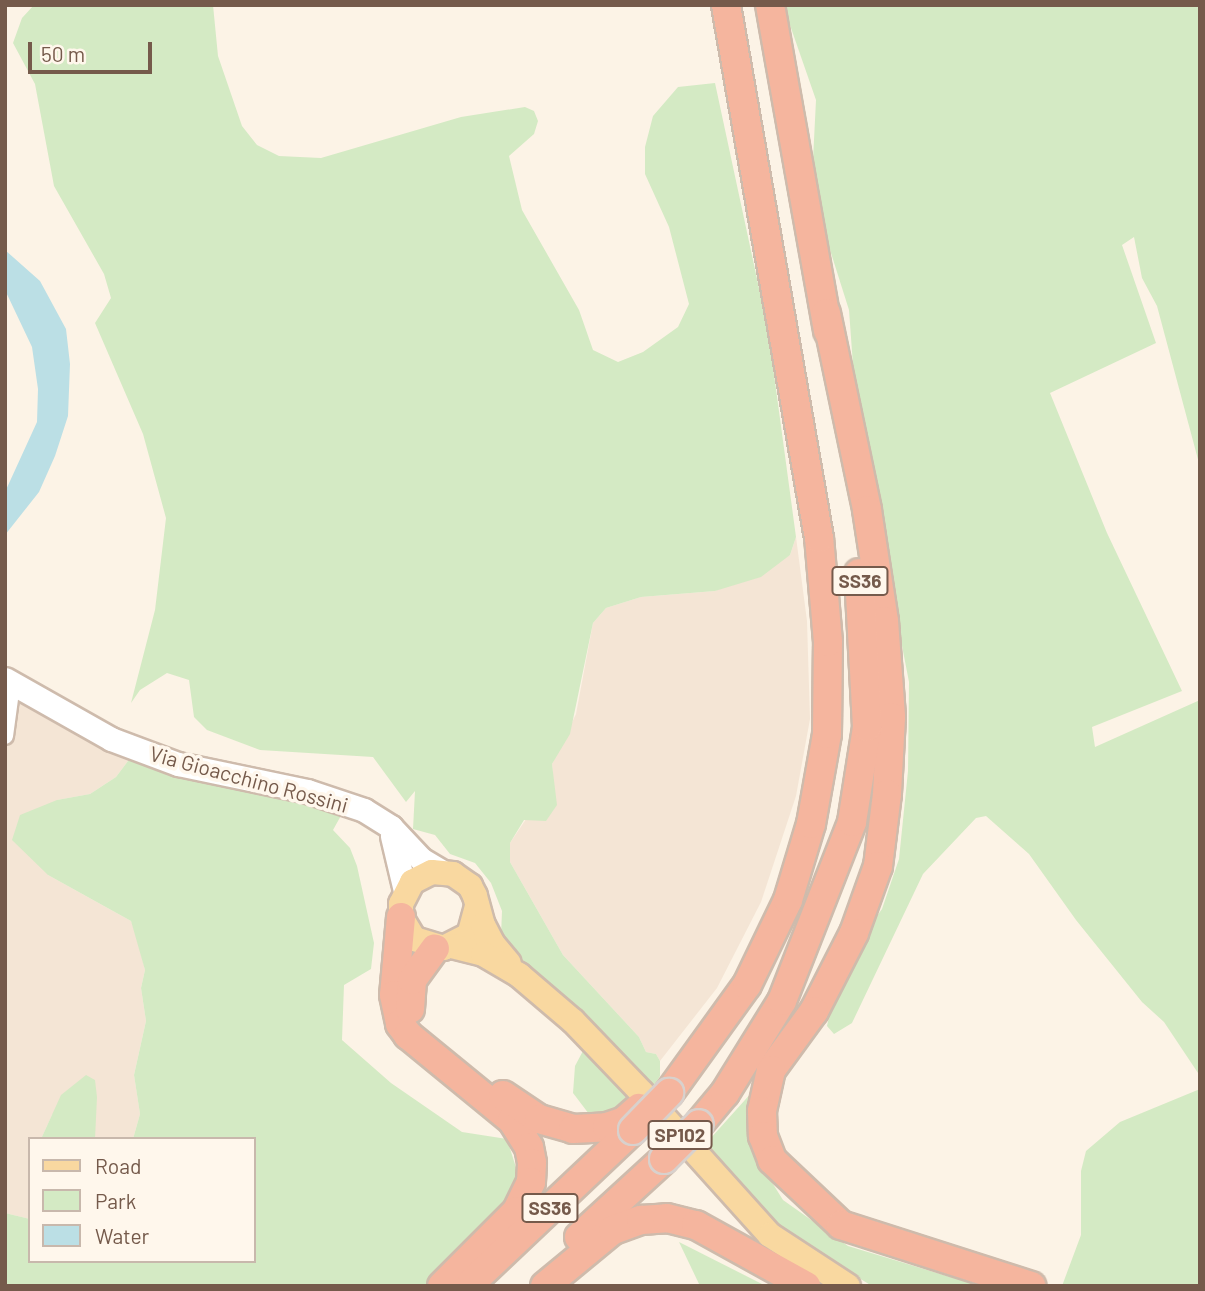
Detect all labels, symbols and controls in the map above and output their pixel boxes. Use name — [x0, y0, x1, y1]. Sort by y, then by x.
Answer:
scale bar — [32, 28, 156, 72]
text: 50 m — [41, 41, 85, 66]
road number: SS36 — [830, 566, 890, 596]
street label: Via Gioacchino Rossini — [147, 740, 351, 818]
road number: SP102 — [647, 1120, 713, 1150]
legend — [28, 1137, 256, 1263]
text: Road — [95, 1153, 141, 1178]
text: Park — [95, 1188, 136, 1213]
road number: SS36 — [520, 1192, 580, 1224]
text: Water — [95, 1223, 149, 1248]

